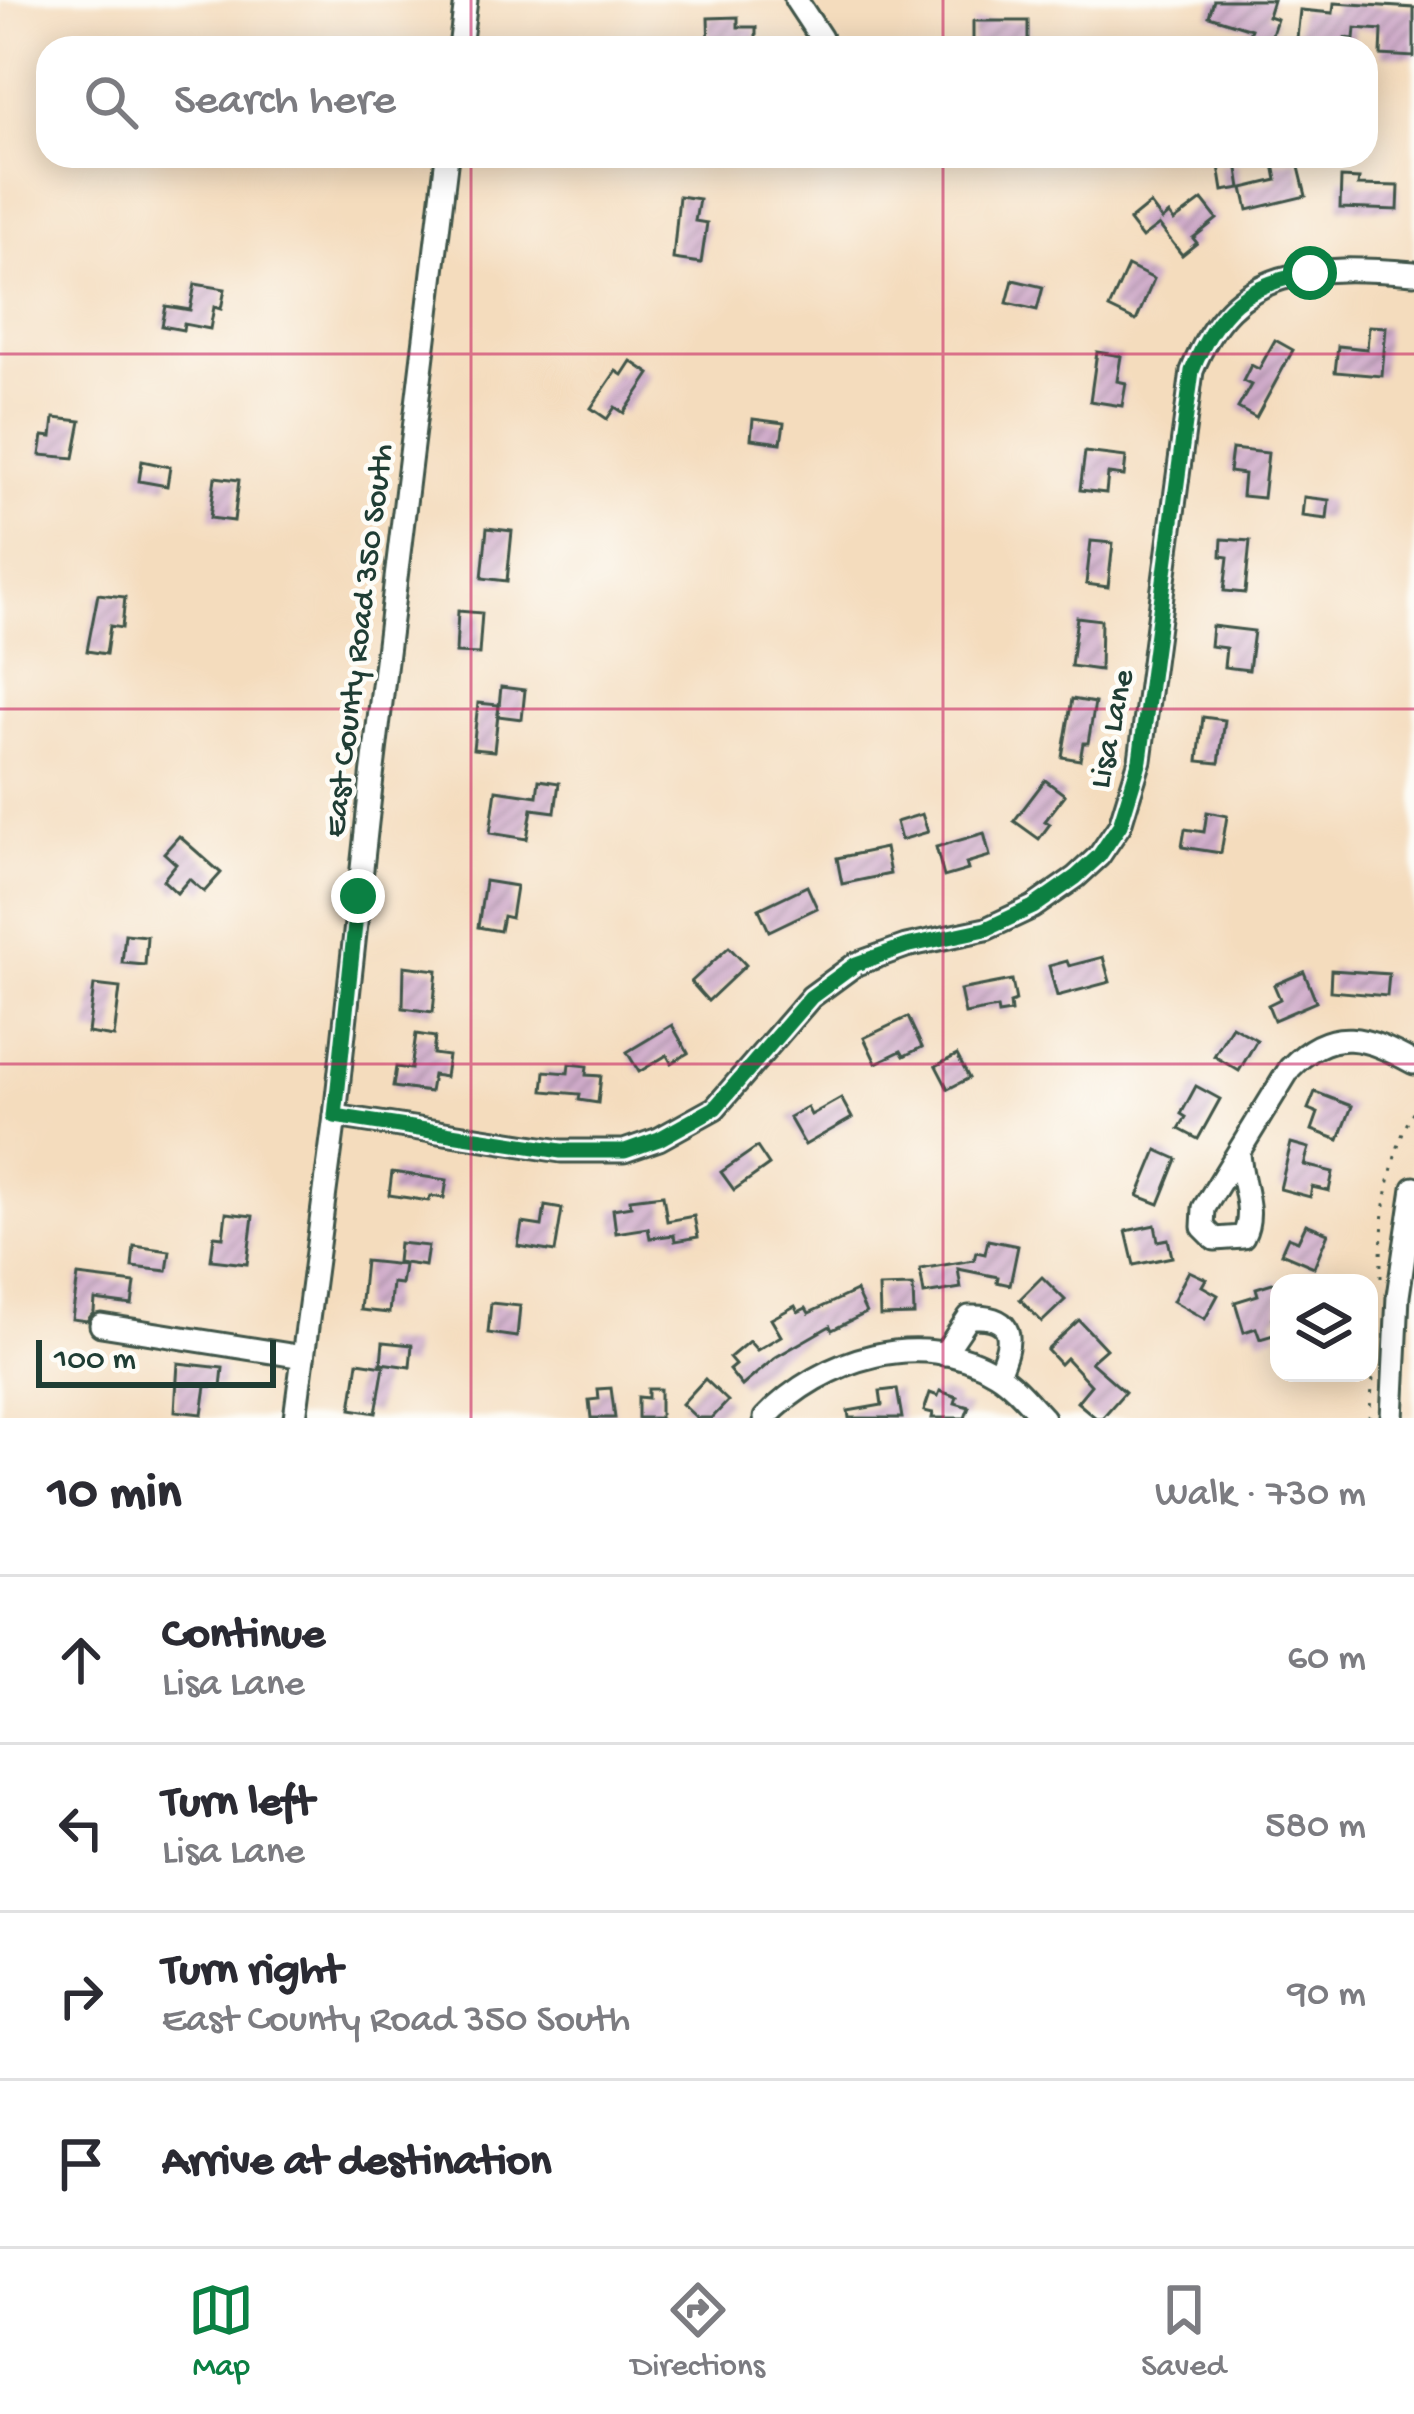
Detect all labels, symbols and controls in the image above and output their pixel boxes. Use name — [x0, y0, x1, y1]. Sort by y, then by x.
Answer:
search box — [36, 36, 1378, 168]
icon: search — [78, 69, 144, 135]
text: Search here — [174, 76, 396, 129]
route start — [1283, 246, 1337, 300]
street label: East County Road 350 South — [318, 442, 404, 840]
street label: Lisa Lane — [1083, 665, 1145, 792]
route end — [331, 869, 385, 923]
map controls — [1270, 1274, 1378, 1382]
button: layers — [1270, 1274, 1378, 1382]
scale bar — [36, 1334, 276, 1387]
text: 100 m — [54, 1342, 136, 1380]
text: 10 min — [48, 1466, 181, 1526]
text: Walk · 730 m — [1155, 1473, 1366, 1519]
text: Continue — [162, 1610, 325, 1663]
icon: ahead — [48, 1627, 114, 1693]
text: 60 m — [1287, 1637, 1366, 1683]
text: Lisa Lane — [162, 1663, 305, 1709]
text: Turn left — [162, 1778, 314, 1831]
icon: left — [48, 1795, 114, 1861]
text: 580 m — [1265, 1805, 1366, 1851]
text: Lisa Lane — [162, 1831, 305, 1877]
text: Turn right — [162, 1946, 342, 1999]
icon: right — [48, 1963, 114, 2029]
text: 90 m — [1287, 1973, 1366, 2019]
text: East County Road 350 South — [162, 1999, 630, 2045]
icon: arrive — [48, 2131, 114, 2197]
text: Arrive at destination — [162, 2137, 551, 2190]
tab: Map — [188, 2277, 254, 2387]
tab: Directions — [631, 2277, 765, 2387]
tab: Saved — [1141, 2277, 1226, 2387]

